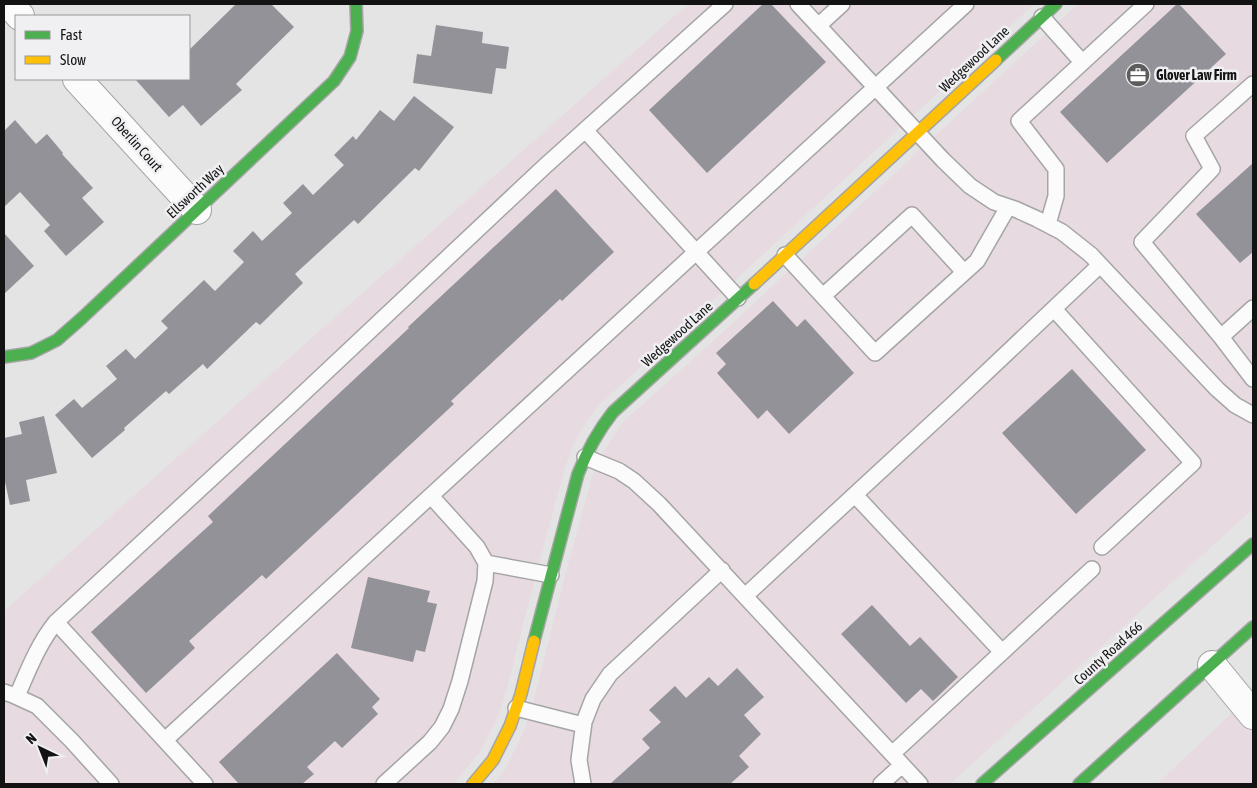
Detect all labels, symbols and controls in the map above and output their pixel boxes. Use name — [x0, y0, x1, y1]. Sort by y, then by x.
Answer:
legend — [15, 15, 190, 80]
street label: Wedgewood Lane — [936, 23, 1012, 95]
text: Fast — [60, 26, 82, 43]
text: Slow — [60, 51, 86, 68]
office icon: Glover Law Firm — [1125, 62, 1151, 88]
place label: Glover Law Firm — [1156, 67, 1237, 83]
street label: Oberlin Court — [108, 113, 166, 175]
street label: Ellsworth Way — [163, 160, 227, 221]
street label: Wedgewood Lane — [638, 298, 716, 370]
street label: County Road 466 — [1070, 618, 1146, 688]
north arrow — [15, 723, 65, 773]
text: N — [23, 730, 40, 747]

